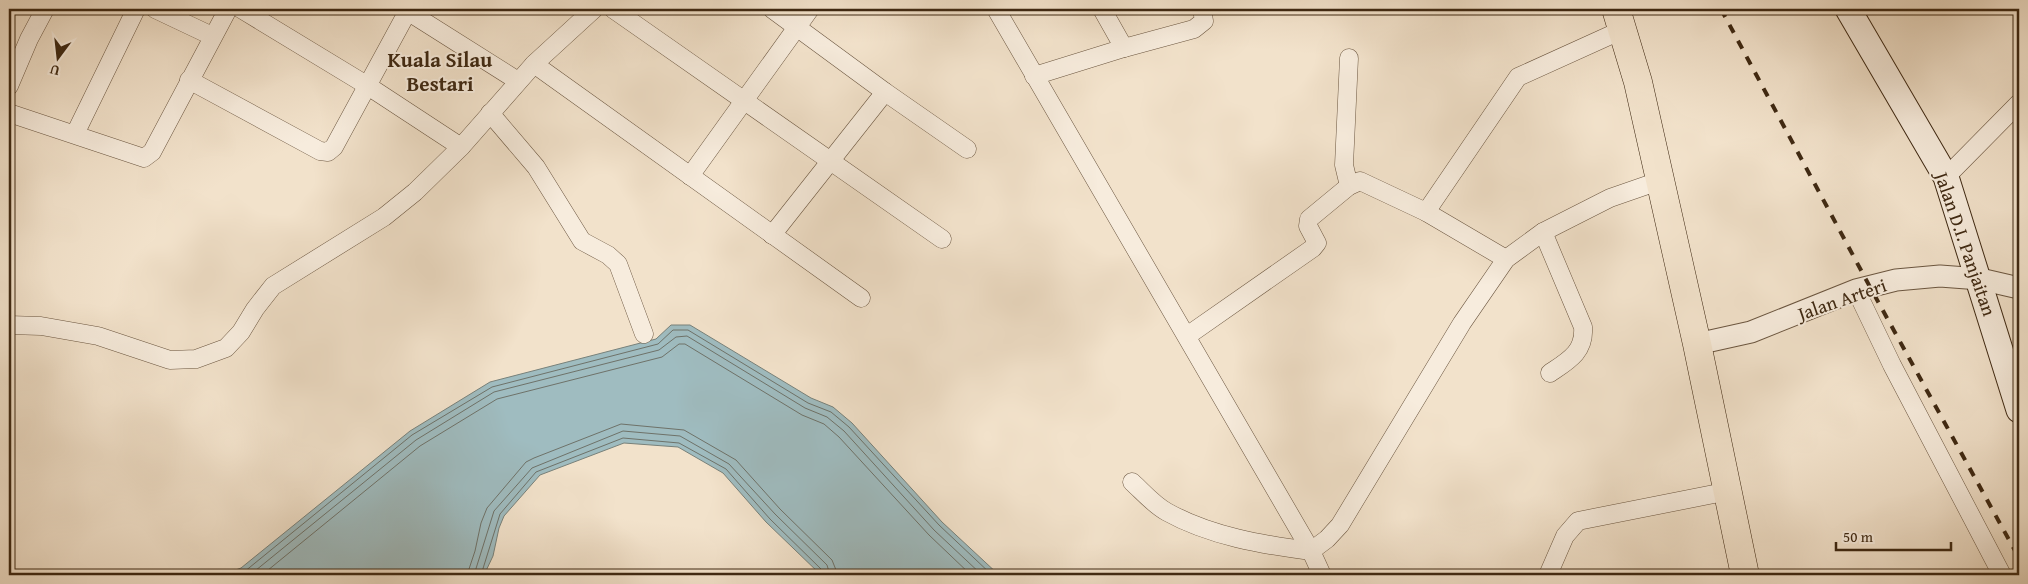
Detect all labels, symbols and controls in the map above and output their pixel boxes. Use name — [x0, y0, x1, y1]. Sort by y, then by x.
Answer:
north arrow — [32, 32, 82, 82]
district label: Kuala Silau Bestari — [388, 44, 492, 99]
text: U — [47, 60, 62, 81]
street label: Jalan D.I. Panjaitan — [1928, 166, 2004, 320]
street label: Jalan Arteri — [1792, 271, 1890, 328]
scale bar — [1836, 519, 1950, 551]
text: 50 m — [1843, 526, 1874, 547]

